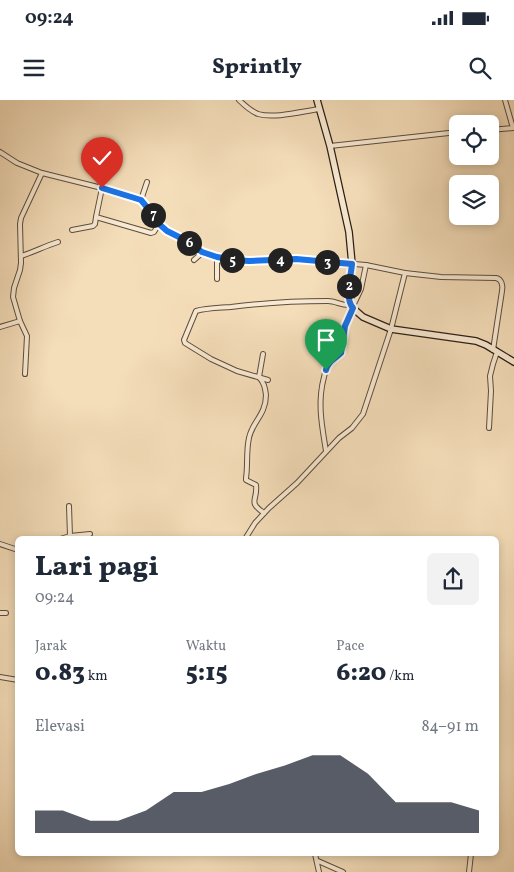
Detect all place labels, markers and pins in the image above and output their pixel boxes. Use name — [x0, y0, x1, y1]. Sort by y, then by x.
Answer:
pin — [81, 137, 123, 188]
pin: 7 — [140, 202, 166, 228]
pin: 6 — [176, 230, 202, 256]
pin: 5 — [220, 248, 244, 272]
pin: 4 — [268, 248, 292, 272]
pin: 3 — [314, 250, 340, 274]
pin: 2 — [336, 274, 362, 298]
pin — [305, 319, 347, 370]

